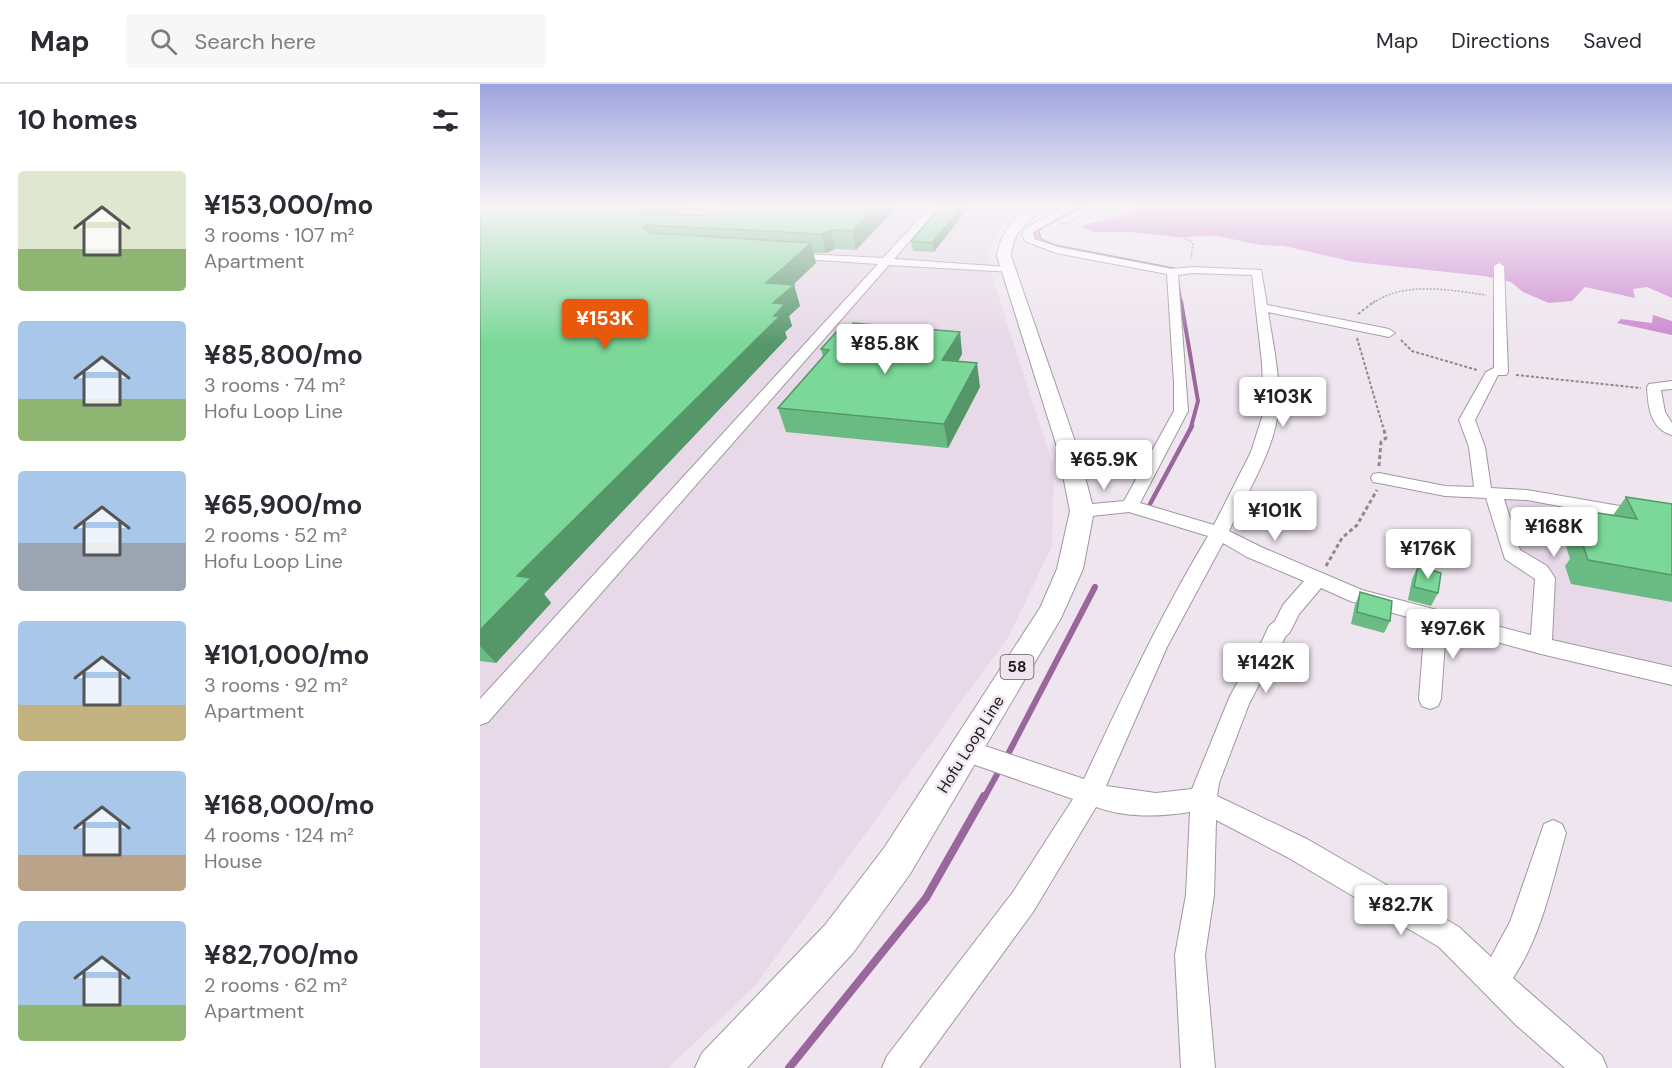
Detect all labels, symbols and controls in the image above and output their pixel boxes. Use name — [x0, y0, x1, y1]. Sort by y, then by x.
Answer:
search box — [126, 14, 546, 68]
text: Map — [30, 23, 90, 60]
icon: search — [147, 25, 180, 58]
text: Search here — [195, 27, 316, 56]
text: Map — [1376, 27, 1418, 55]
text: Directions — [1451, 27, 1550, 55]
text: Saved — [1583, 27, 1642, 55]
text: 10 homes — [18, 103, 138, 137]
icon: filters — [429, 104, 462, 137]
text: ¥153,000/mo — [204, 188, 373, 222]
icon: home — [66, 195, 138, 267]
text: 3 rooms · 107 m² — [204, 222, 354, 248]
text: Apartment — [204, 248, 304, 274]
pin: ¥153K — [563, 299, 647, 350]
text: ¥153K — [576, 305, 634, 331]
pin: ¥85.8K — [836, 324, 934, 375]
text: ¥85.8K — [851, 330, 919, 356]
text: ¥85,800/mo — [204, 338, 363, 372]
icon: home — [66, 345, 138, 417]
text: 3 rooms · 74 m² — [204, 372, 346, 398]
pin: ¥103K — [1241, 377, 1325, 428]
text: ¥103K — [1253, 383, 1313, 409]
text: Hofu Loop Line — [204, 398, 343, 424]
pin: ¥65.9K — [1055, 440, 1153, 491]
text: ¥65.9K — [1070, 446, 1138, 472]
text: ¥65,900/mo — [204, 488, 362, 522]
pin: ¥101K — [1233, 491, 1317, 542]
icon: home — [66, 495, 138, 567]
text: ¥101K — [1248, 497, 1302, 523]
pin: ¥168K — [1512, 507, 1596, 558]
text: ¥168K — [1525, 513, 1583, 539]
text: 2 rooms · 52 m² — [204, 522, 347, 548]
pin: ¥176K — [1386, 529, 1470, 580]
text: ¥176K — [1400, 535, 1456, 561]
text: Hofu Loop Line — [204, 548, 343, 574]
pin: ¥97.6K — [1404, 609, 1502, 660]
text: ¥97.6K — [1420, 615, 1486, 641]
text: ¥101,000/mo — [204, 638, 369, 672]
pin: ¥142K — [1224, 643, 1308, 694]
icon: home — [66, 645, 138, 717]
text: ¥142K — [1237, 649, 1295, 675]
road number: 58 — [1000, 655, 1034, 679]
text: 3 rooms · 92 m² — [204, 672, 348, 698]
street label: Hofu Loop Line — [932, 692, 1009, 797]
text: Apartment — [204, 698, 304, 724]
text: ¥168,000/mo — [204, 788, 375, 822]
icon: home — [66, 795, 138, 867]
text: 4 rooms · 124 m² — [204, 822, 354, 848]
text: House — [204, 848, 262, 874]
pin: ¥82.7K — [1352, 885, 1450, 936]
text: ¥82.7K — [1368, 891, 1434, 917]
text: ¥82,700/mo — [204, 938, 359, 972]
icon: home — [66, 945, 138, 1017]
text: 2 rooms · 62 m² — [204, 972, 347, 998]
text: Apartment — [204, 998, 304, 1024]

